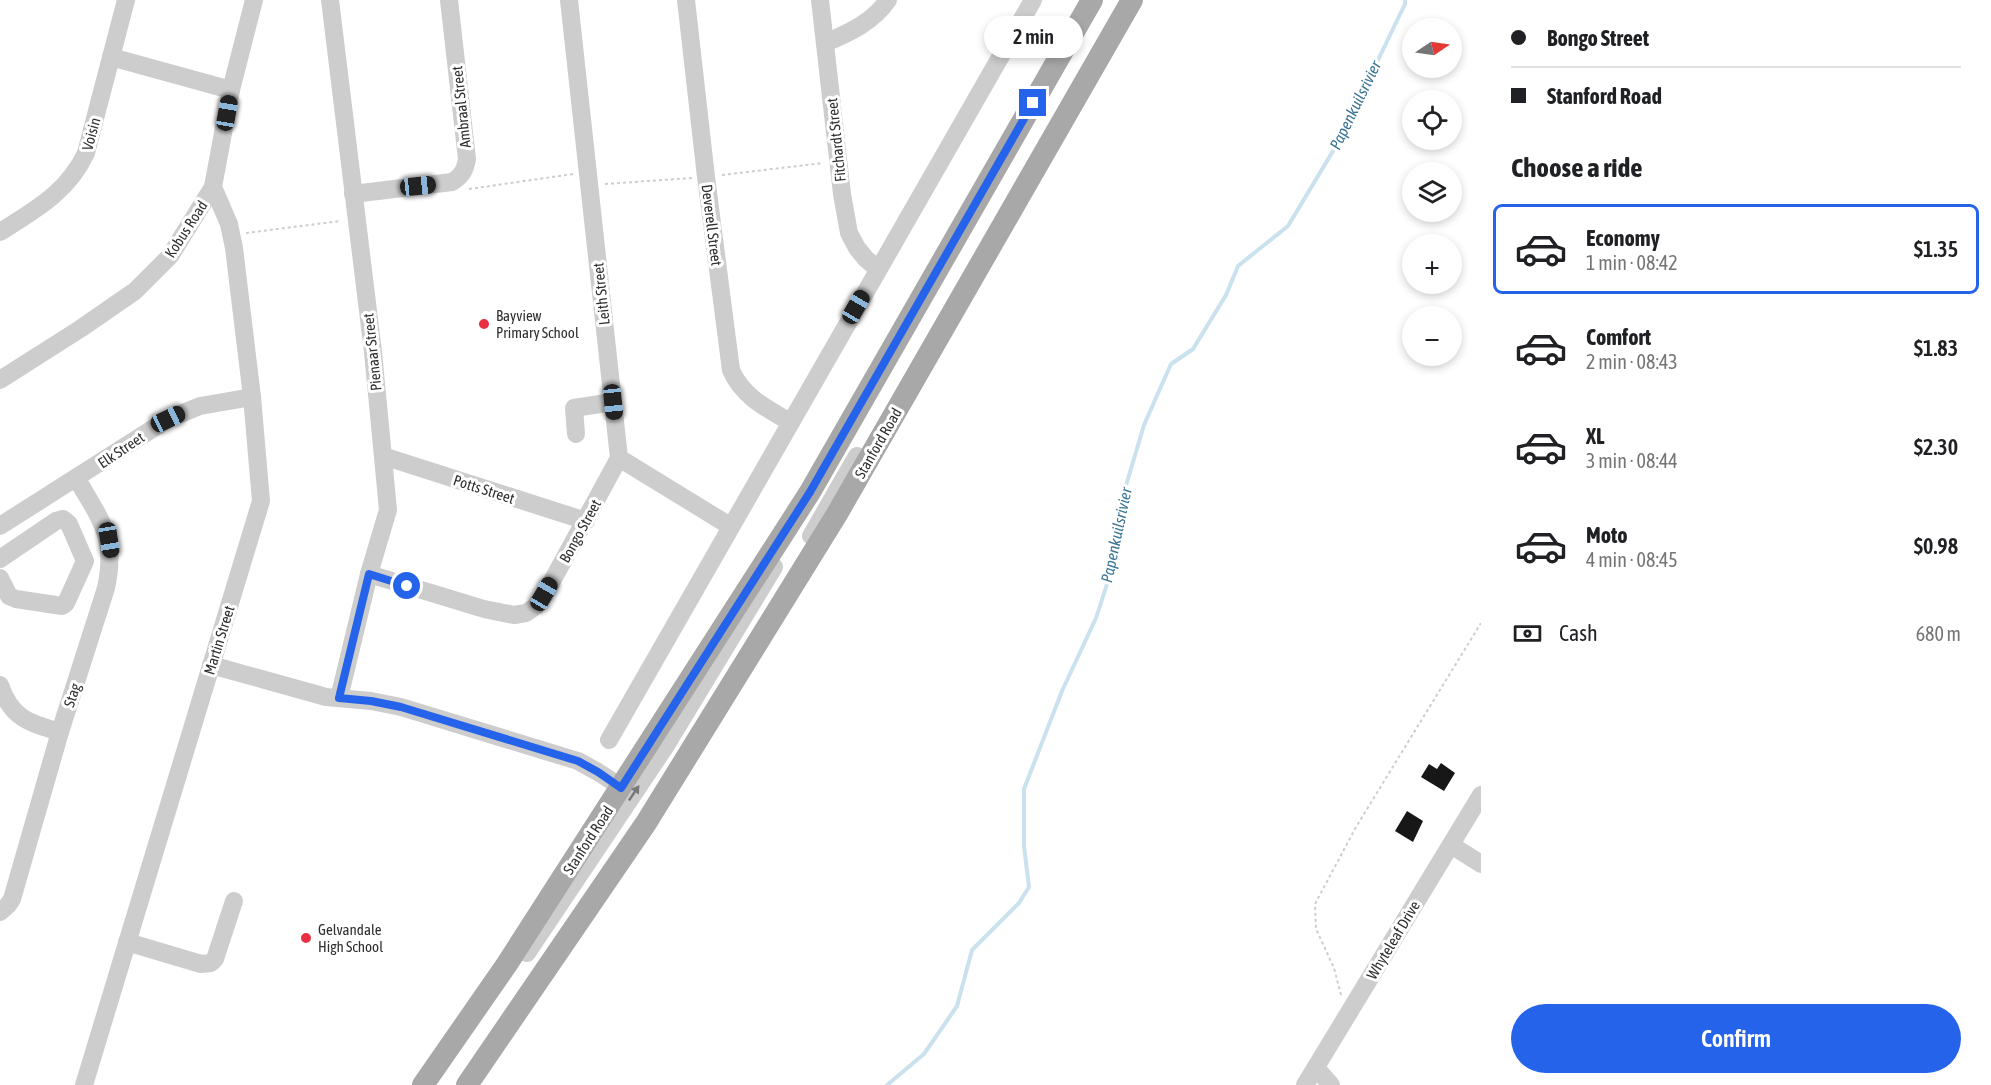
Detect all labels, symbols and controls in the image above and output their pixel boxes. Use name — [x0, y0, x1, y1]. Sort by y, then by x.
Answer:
callout: 2 min — [984, 16, 1082, 58]
north arrow — [1402, 18, 1462, 78]
map controls — [1402, 18, 1462, 366]
text: 2 min — [1013, 25, 1054, 48]
text: Bongo Street — [1547, 25, 1649, 51]
water label: Papenkuilsrivier — [1326, 56, 1386, 153]
street label: Ambraal Street — [448, 65, 474, 149]
text: Stanford Road — [1547, 83, 1662, 109]
route end — [1019, 89, 1046, 116]
button: locate — [1402, 90, 1462, 150]
car — [215, 94, 239, 132]
street label: Fitchardt Street — [823, 97, 849, 183]
street label: Voisin — [78, 116, 104, 152]
text: Choose a ride — [1511, 152, 1643, 183]
button: layers — [1402, 162, 1462, 222]
car — [399, 175, 437, 197]
street label: Deverell Street — [699, 183, 725, 267]
street label: Kobus Road — [161, 197, 211, 261]
icon: car — [1514, 222, 1568, 276]
text: Economy — [1586, 225, 1660, 251]
button: + — [1402, 234, 1462, 294]
text: $1.35 — [1914, 236, 1958, 262]
text: 1 min · 08:42 — [1586, 251, 1678, 274]
street label: Leith Street — [589, 262, 613, 326]
car — [839, 287, 873, 327]
button: − — [1402, 306, 1462, 366]
place label: Bayview Primary School — [496, 307, 579, 341]
street label: Pienaar Street — [359, 312, 385, 392]
marker: Bayview Primary School — [477, 317, 491, 331]
icon: car — [1514, 321, 1568, 375]
text: Comfort — [1586, 324, 1651, 350]
text: $1.83 — [1914, 335, 1958, 361]
text: 2 min · 08:43 — [1586, 350, 1678, 373]
car — [602, 383, 624, 421]
car — [148, 403, 188, 435]
street label: Stanford Road — [851, 405, 905, 481]
icon: car — [1514, 420, 1568, 474]
text: XL — [1586, 423, 1604, 449]
street label: Elk Street — [95, 428, 147, 472]
text: $2.30 — [1914, 434, 1958, 460]
text: 3 min · 08:44 — [1586, 449, 1678, 472]
street label: Potts Street — [451, 471, 517, 507]
water label: Papenkuilsrivier — [1097, 485, 1136, 584]
street label: Bongo Street — [556, 496, 604, 566]
icon: car — [1514, 519, 1568, 573]
car — [97, 521, 121, 559]
text: Moto — [1586, 522, 1628, 548]
text: $0.98 — [1914, 533, 1958, 559]
text: 4 min · 08:45 — [1586, 548, 1678, 571]
route start — [393, 572, 420, 599]
car — [527, 574, 561, 614]
street label: Martin Street — [200, 603, 238, 677]
icon: cash — [1511, 617, 1544, 650]
text: Cash — [1559, 620, 1598, 646]
text: 680 m — [1916, 622, 1961, 645]
street label: Stag — [60, 680, 84, 709]
one-way arrow — [628, 786, 640, 802]
street label: Stanford Road — [560, 803, 616, 877]
street label: Whyteleaf Drive — [1363, 898, 1423, 982]
place label: Gelvandale High School — [318, 921, 383, 955]
marker: Gelvandale High School — [299, 931, 313, 945]
button: Confirm — [1511, 1004, 1961, 1073]

